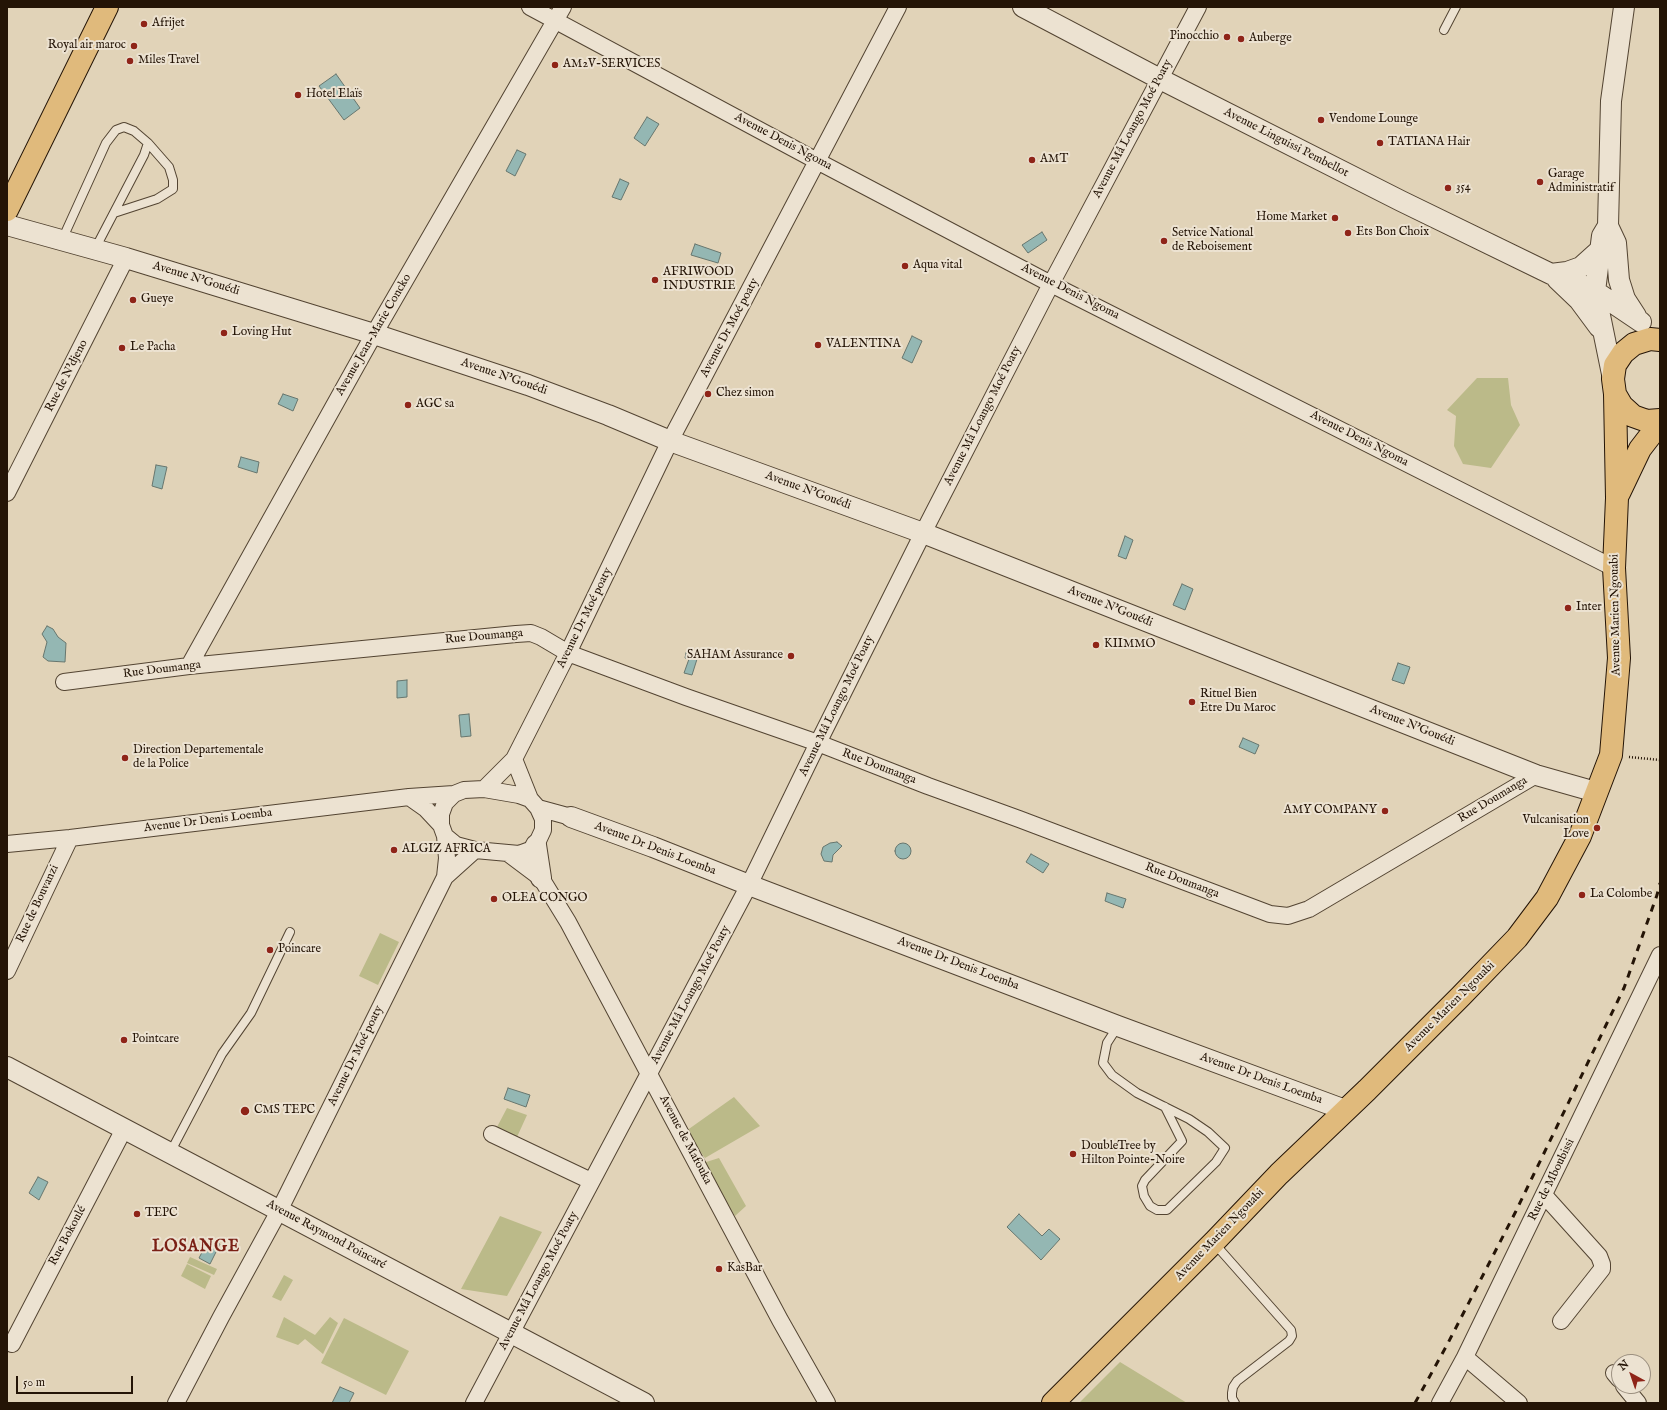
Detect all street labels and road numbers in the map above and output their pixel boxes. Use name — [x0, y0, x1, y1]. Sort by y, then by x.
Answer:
street label: Avenue Mâ Loango Moé Poaty — [1090, 57, 1176, 201]
street label: Avenue Linguissi Pembellot — [1221, 105, 1351, 181]
street label: Avenue Denis Ngoma — [732, 110, 834, 174]
street label: Avenue N'Gouédi — [151, 259, 241, 299]
street label: Avenue Denis Ngoma — [1018, 261, 1122, 323]
street label: Avenue Jean-Marie Concko — [333, 272, 415, 398]
street label: Avenue Dr Moé poaty — [698, 276, 762, 380]
street label: Rue de N'djeno — [43, 337, 91, 415]
street label: Avenue Mâ Loango Moé Poaty — [941, 344, 1025, 488]
street label: Avenue N'Gouédi — [459, 356, 549, 398]
street label: Avenue Denis Ngoma — [1307, 408, 1411, 470]
street label: Avenue N'Gouédi — [763, 469, 853, 513]
street label: Avenue Marien Ngouabi — [1608, 554, 1624, 676]
street label: Avenue Dr Moé poaty — [554, 565, 616, 671]
street label: Avenue N'Gouédi — [1065, 583, 1155, 631]
street label: Rue Doumanga — [444, 626, 524, 648]
street label: Avenue Mâ Loango Moé Poaty — [797, 633, 877, 779]
street label: Rue Doumanga — [122, 658, 202, 682]
street label: Avenue N'Gouédi — [1367, 702, 1457, 750]
street label: Rue Doumanga — [840, 746, 918, 788]
street label: Rue Doumanga — [1456, 774, 1530, 826]
street label: Avenue Dr Denis Loemba — [143, 806, 273, 836]
street label: Avenue Dr Denis Loemba — [592, 819, 718, 879]
street label: Rue Doumanga — [1143, 860, 1221, 902]
street label: Rue de Bouvanzi — [14, 863, 62, 945]
street label: Avenue Mâ Loango Moé Poaty — [648, 923, 734, 1067]
street label: Avenue Dr Denis Loemba — [895, 934, 1021, 994]
street label: Avenue Marien Ngouabi — [1402, 959, 1498, 1055]
street label: Avenue Dr Moé poaty — [325, 1003, 387, 1109]
street label: Avenue Dr Denis Loemba — [1198, 1050, 1324, 1108]
street label: Avenue de Mafouka — [655, 1093, 715, 1187]
street label: Rue de Mboubissi — [1526, 1137, 1578, 1223]
street label: Avenue Marien Ngouabi — [1173, 1186, 1267, 1284]
street label: Avenue Raymond Poincaré — [264, 1197, 388, 1273]
street label: Rue Bokoulé — [46, 1204, 90, 1268]
street label: Avenue Mâ Loango Moé Poaty — [496, 1209, 582, 1353]

